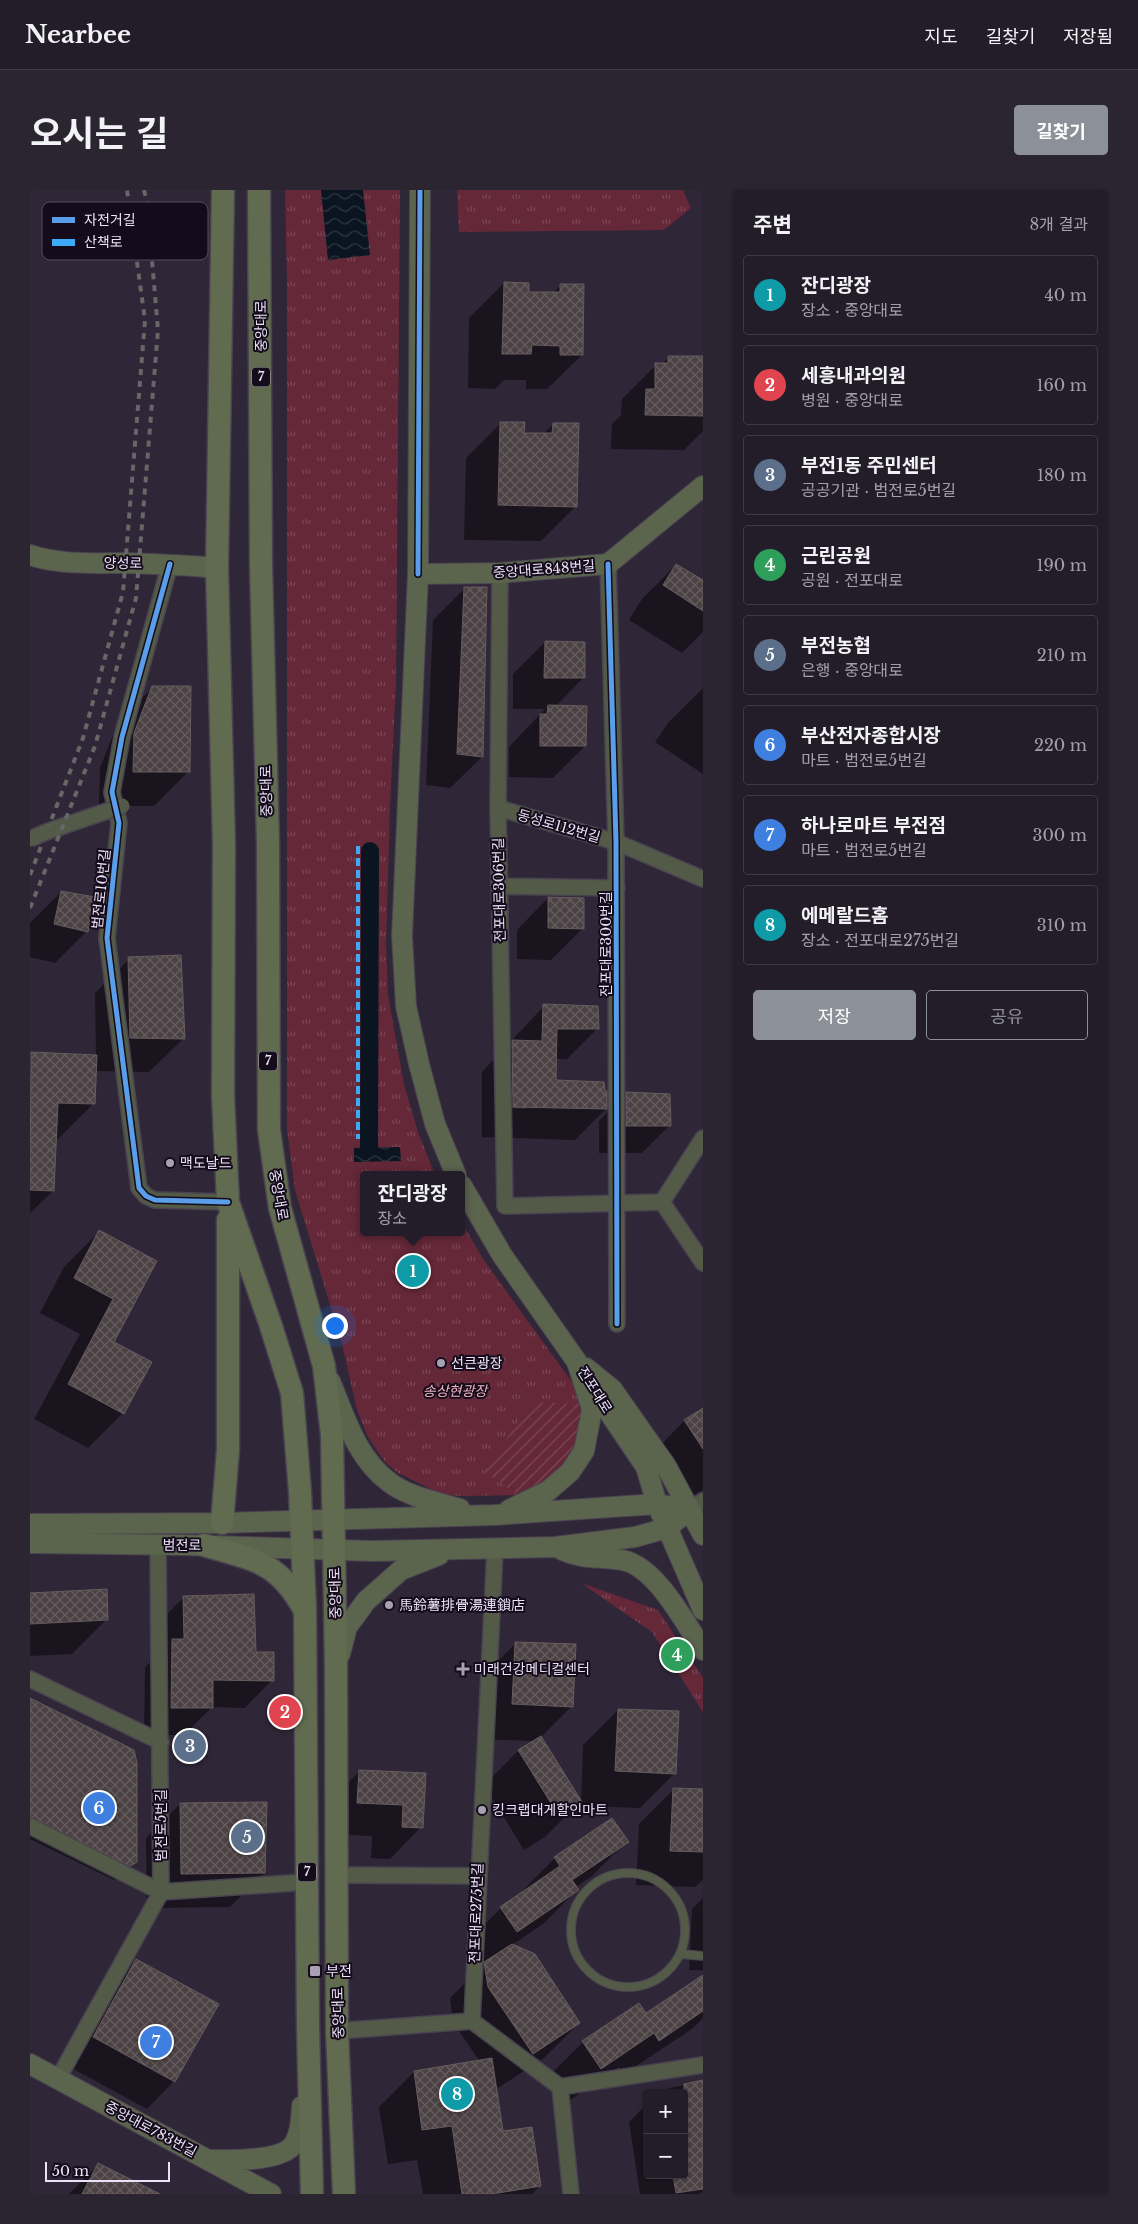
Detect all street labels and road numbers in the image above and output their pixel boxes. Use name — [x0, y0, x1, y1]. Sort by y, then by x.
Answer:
street label: 중앙대로 — [252, 300, 270, 352]
road number: 7 — [252, 368, 270, 386]
street label: 양성로 — [104, 554, 143, 572]
street label: 중앙대로848번길 — [492, 556, 596, 582]
street label: 중앙대로 — [257, 765, 275, 817]
street label: 동성로112번길 — [515, 806, 603, 846]
street label: 전포대로306번길 — [489, 837, 509, 943]
street label: 범전로10번길 — [88, 848, 114, 930]
street label: 전포대로300번길 — [597, 891, 615, 997]
road number: 7 — [259, 1051, 277, 1070]
street label: 중앙대로 — [266, 1168, 292, 1222]
street label: 전포대로 — [574, 1363, 616, 1417]
street label: 범전로 — [163, 1536, 202, 1554]
street label: 중앙대로 — [326, 1567, 344, 1619]
street label: 범전로5번길 — [152, 1789, 170, 1861]
road number: 7 — [298, 1862, 316, 1881]
street label: 전포대로275번길 — [465, 1862, 487, 1964]
street label: 중앙대로 — [329, 1987, 347, 2039]
street label: 중앙대로783번길 — [102, 2097, 200, 2161]

